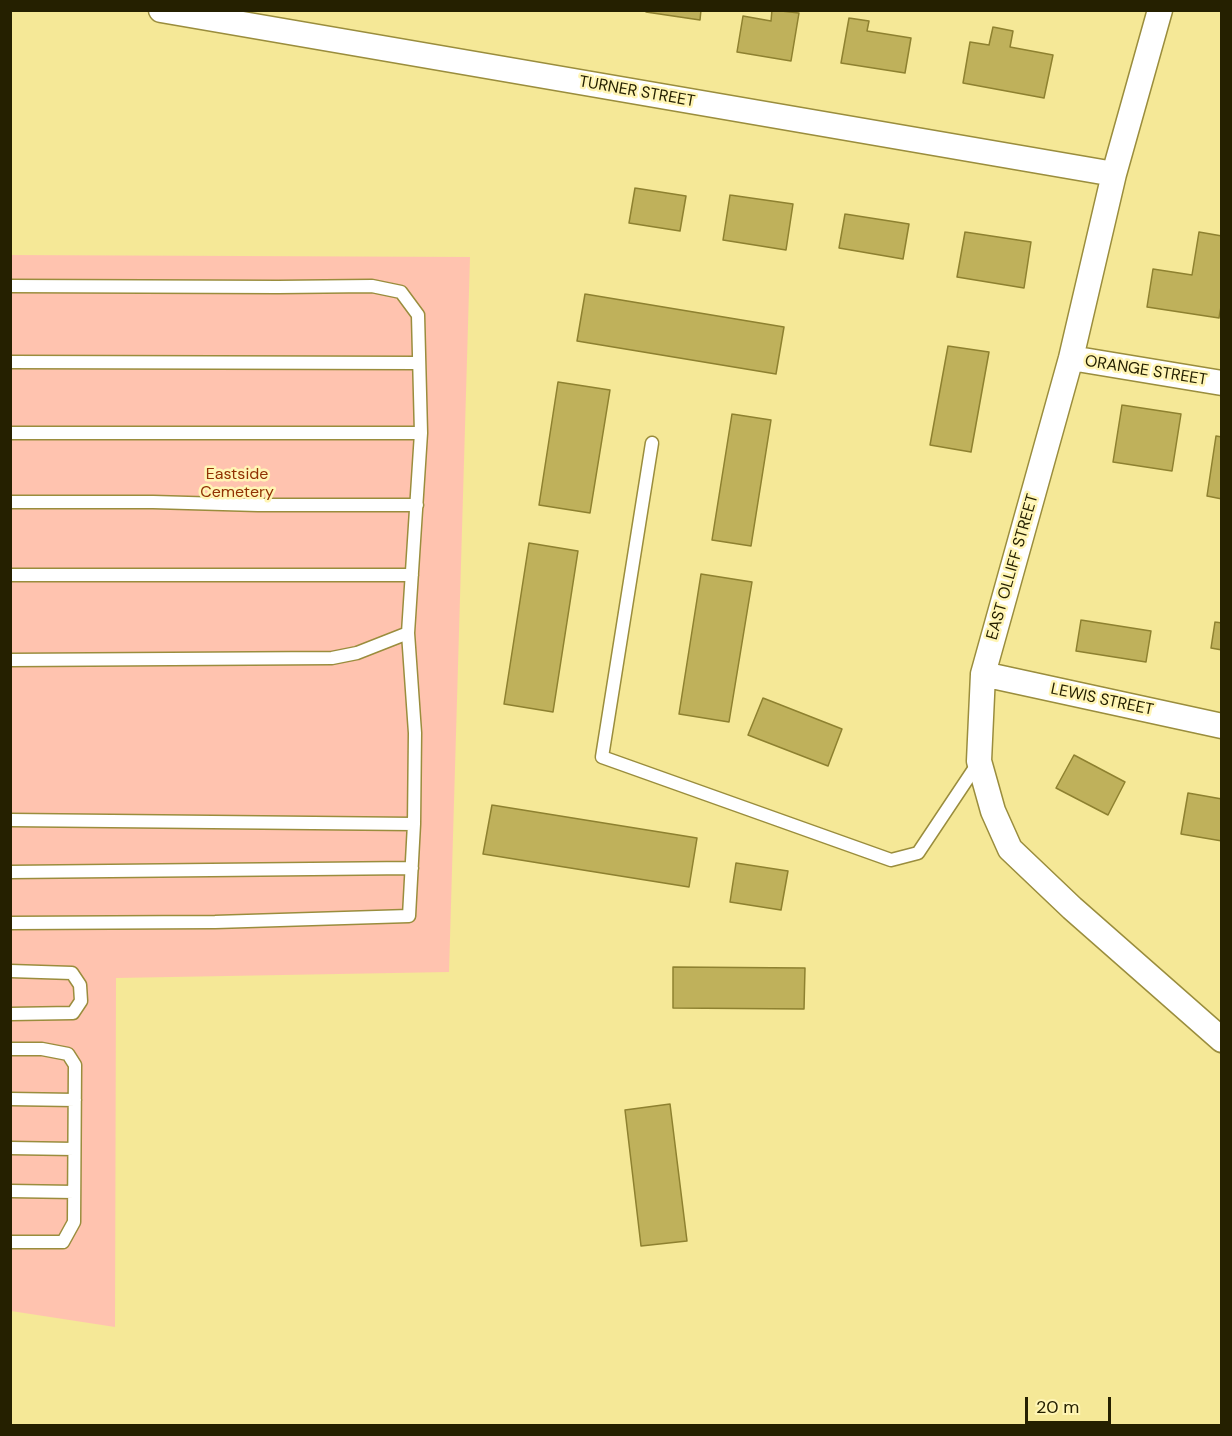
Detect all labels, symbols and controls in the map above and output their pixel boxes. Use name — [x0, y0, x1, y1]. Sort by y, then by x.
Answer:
street label: TURNER STREET — [578, 72, 696, 112]
street label: ORANGE STREET — [1083, 352, 1209, 390]
park label: Eastside Cemetery — [200, 465, 274, 503]
street label: EAST OLLIFF STREET — [983, 492, 1043, 642]
street label: LEWIS STREET — [1049, 680, 1155, 720]
scale bar — [1028, 1385, 1114, 1423]
text: 20 m — [1036, 1395, 1079, 1419]

